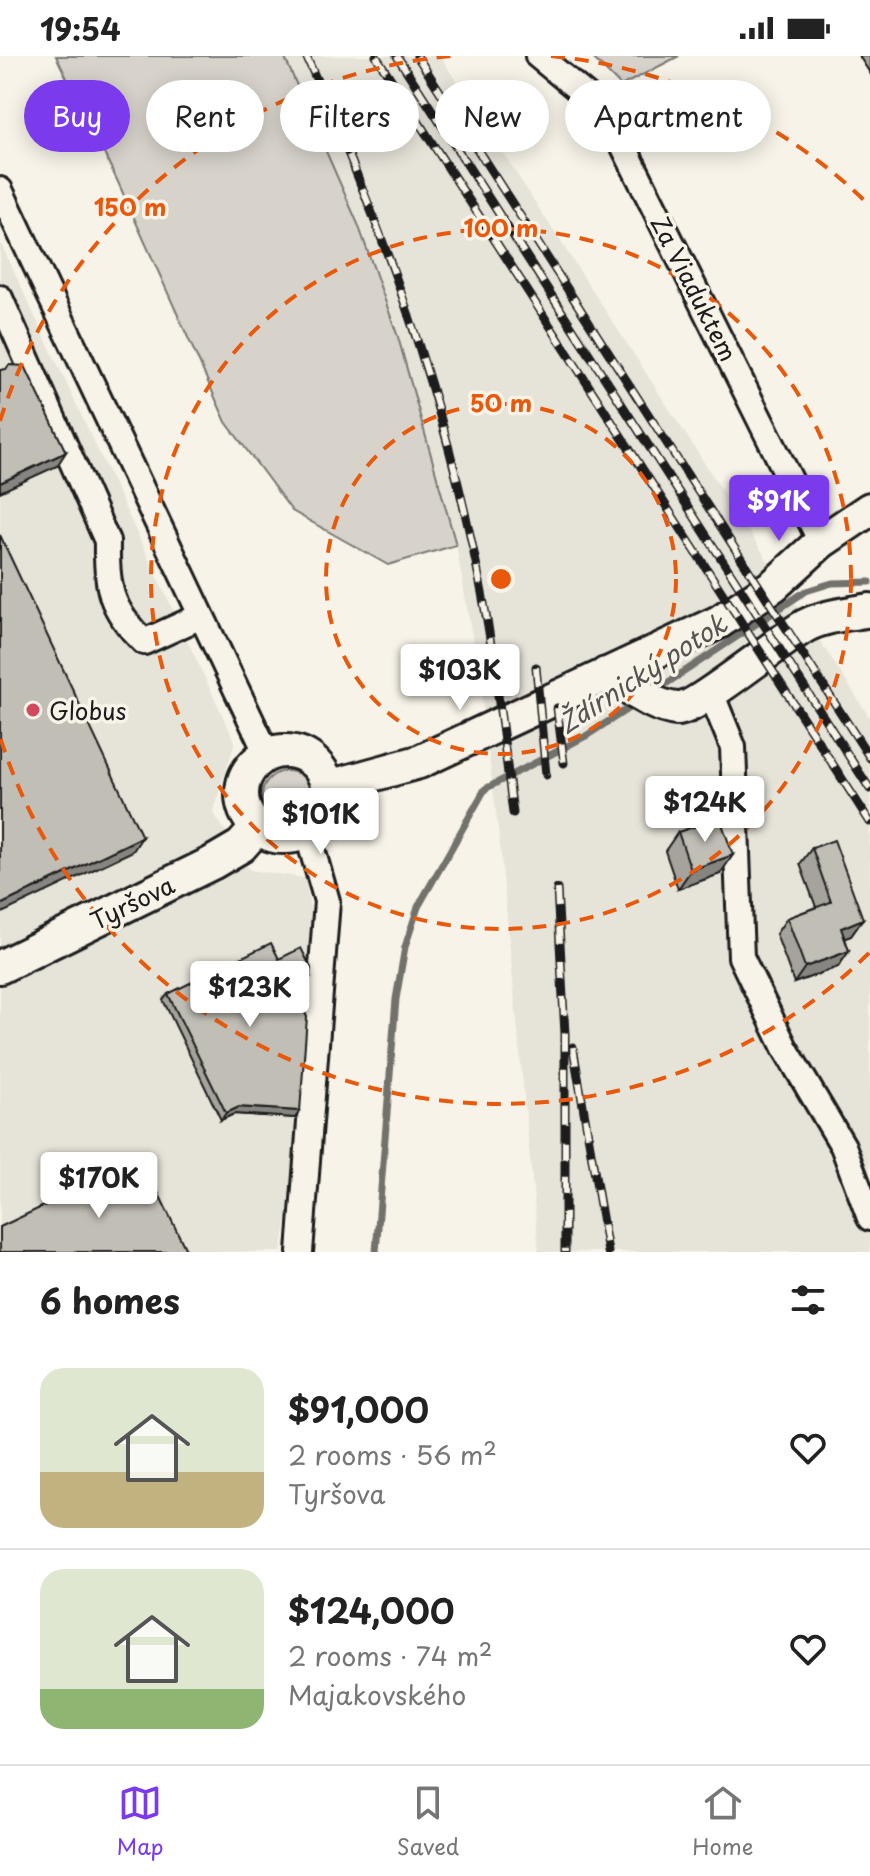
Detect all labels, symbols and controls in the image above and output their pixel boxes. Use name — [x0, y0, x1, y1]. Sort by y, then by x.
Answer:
text: 19:54 — [40, 6, 121, 51]
chip: Buy — [24, 80, 130, 152]
chip: Rent — [146, 80, 264, 152]
chip: Filters — [280, 80, 419, 152]
chip: New — [435, 80, 549, 152]
chip: Apartment — [565, 80, 771, 152]
text: 150 m — [94, 188, 166, 224]
text: 100 m — [464, 209, 538, 245]
street label: Za Viaduktem — [643, 209, 747, 367]
text: 50 m — [470, 384, 532, 420]
pin: $91K — [732, 475, 826, 543]
text: $91K — [747, 481, 811, 520]
centre of rings — [487, 565, 515, 593]
water label: Ždírnický potok — [550, 603, 735, 742]
pin: $103K — [404, 644, 516, 712]
text: $103K — [419, 650, 501, 689]
place label: Globus — [49, 692, 127, 728]
marker: Globus — [24, 701, 42, 719]
pin: $124K — [649, 776, 761, 844]
text: $124K — [663, 782, 747, 821]
pin: $101K — [265, 788, 377, 856]
text: $101K — [282, 794, 360, 833]
street label: Tyršova — [84, 866, 181, 938]
pin: $123K — [194, 961, 306, 1029]
text: $123K — [208, 967, 292, 1006]
pin: $170K — [43, 1152, 155, 1220]
text: $170K — [58, 1158, 140, 1197]
text: 6 homes — [40, 1274, 180, 1326]
icon: filters — [786, 1278, 830, 1322]
text: $91,000 — [288, 1383, 429, 1435]
icon: home — [104, 1400, 200, 1496]
icon: heart — [786, 1426, 830, 1470]
text: 2 rooms · 56 m² — [288, 1435, 497, 1474]
text: Tyršova — [288, 1474, 385, 1513]
text: $124,000 — [288, 1584, 455, 1636]
icon: home — [104, 1601, 200, 1697]
icon: heart — [786, 1627, 830, 1671]
text: 2 rooms · 74 m² — [288, 1636, 492, 1675]
text: Majakovského — [288, 1675, 466, 1714]
tab: Map — [117, 1781, 164, 1862]
tab: Saved — [397, 1781, 459, 1862]
tab: Home — [692, 1781, 753, 1862]

